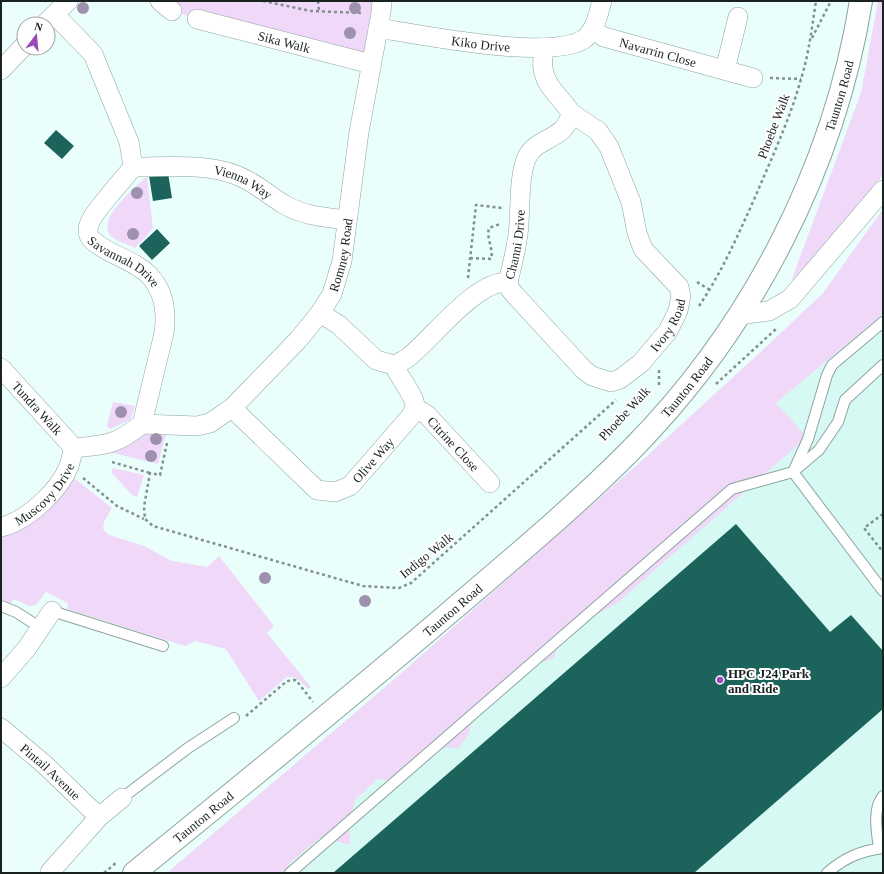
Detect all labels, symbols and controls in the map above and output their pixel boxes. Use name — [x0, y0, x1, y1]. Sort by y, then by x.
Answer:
north arrow — [16, 16, 56, 56]
text: N — [33, 20, 44, 33]
street label: Sika Walk — [256, 28, 312, 56]
street label: Kiko Drive — [450, 33, 511, 55]
street label: Navarrin Close — [618, 35, 698, 70]
street label: Taunton Road — [822, 58, 857, 133]
street label: Phoebe Walk — [754, 91, 793, 161]
street label: Vienna Way — [213, 162, 275, 203]
street label: Channi Drive — [502, 209, 528, 281]
street label: Romney Road — [326, 217, 356, 294]
street label: Savannah Drive — [85, 233, 163, 290]
street label: Ivory Road — [647, 297, 688, 355]
street label: Taunton Road — [658, 354, 716, 421]
street label: Tundra Walk — [9, 378, 66, 438]
street label: Phoebe Walk — [596, 383, 654, 443]
street label: Citrine Close — [424, 414, 482, 475]
street label: Olive Way — [349, 434, 397, 486]
street label: Muscovy Drive — [12, 461, 77, 529]
street label: Indigo Walk — [397, 529, 456, 581]
street label: Taunton Road — [420, 581, 486, 640]
place label: HPC J24 Park and Ride — [728, 666, 810, 696]
marker: HPC J24 Park and Ride — [715, 675, 725, 685]
street label: Pintail Avenue — [17, 741, 84, 803]
street label: Taunton Road — [170, 788, 237, 846]

